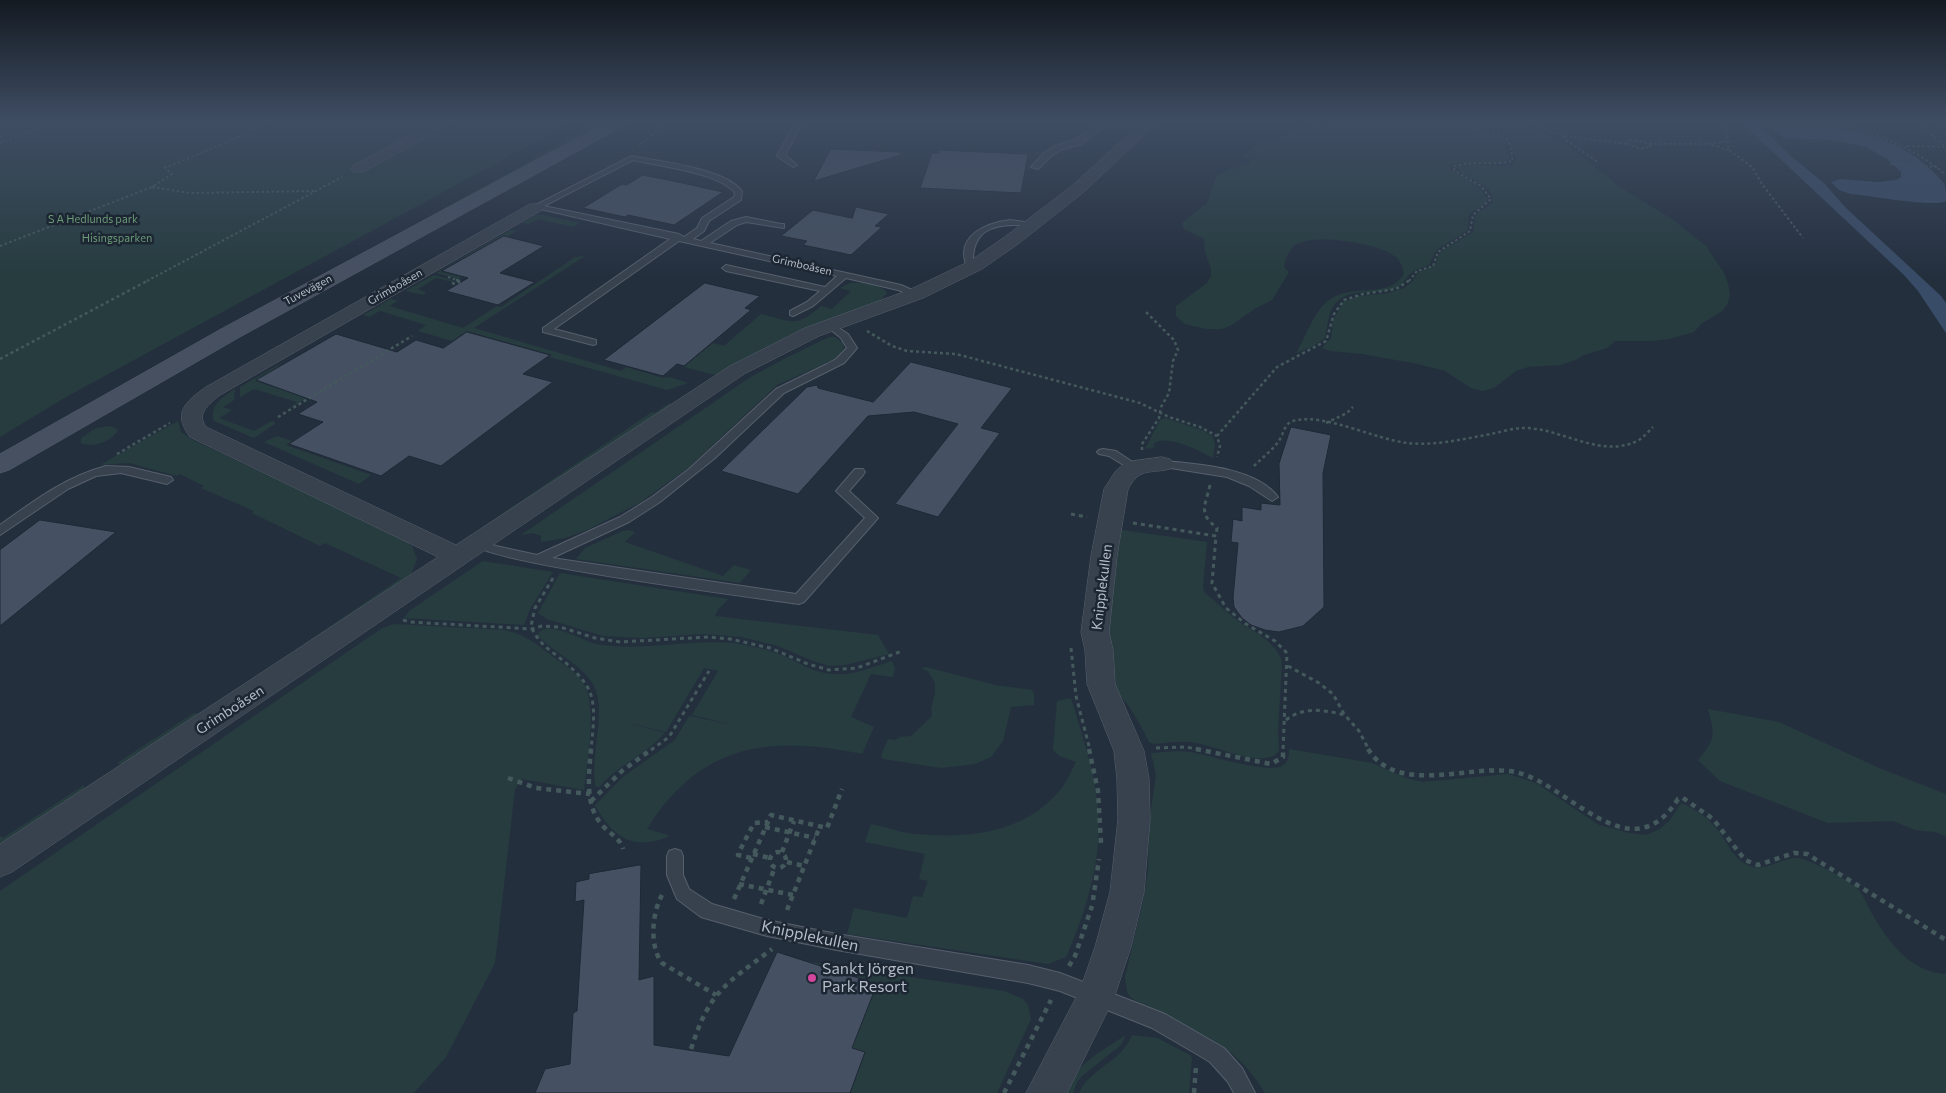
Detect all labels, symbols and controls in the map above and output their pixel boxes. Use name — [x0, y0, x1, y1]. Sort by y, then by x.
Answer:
park label: S A Hedlunds park — [48, 212, 138, 226]
park label: Hisingsparken — [82, 231, 152, 245]
street label: Grimboåsen — [771, 252, 833, 278]
street label: Grimboåsen — [365, 266, 425, 308]
street label: Tuvevägen — [282, 272, 334, 308]
street label: Knipplekullen — [1088, 543, 1116, 631]
street label: Grimboåsen — [193, 682, 267, 738]
street label: Knipplekullen — [760, 916, 860, 956]
place label: Sankt Jörgen Park Resort — [822, 959, 914, 997]
marker: Sankt Jörgen Park Resort — [806, 972, 818, 984]

